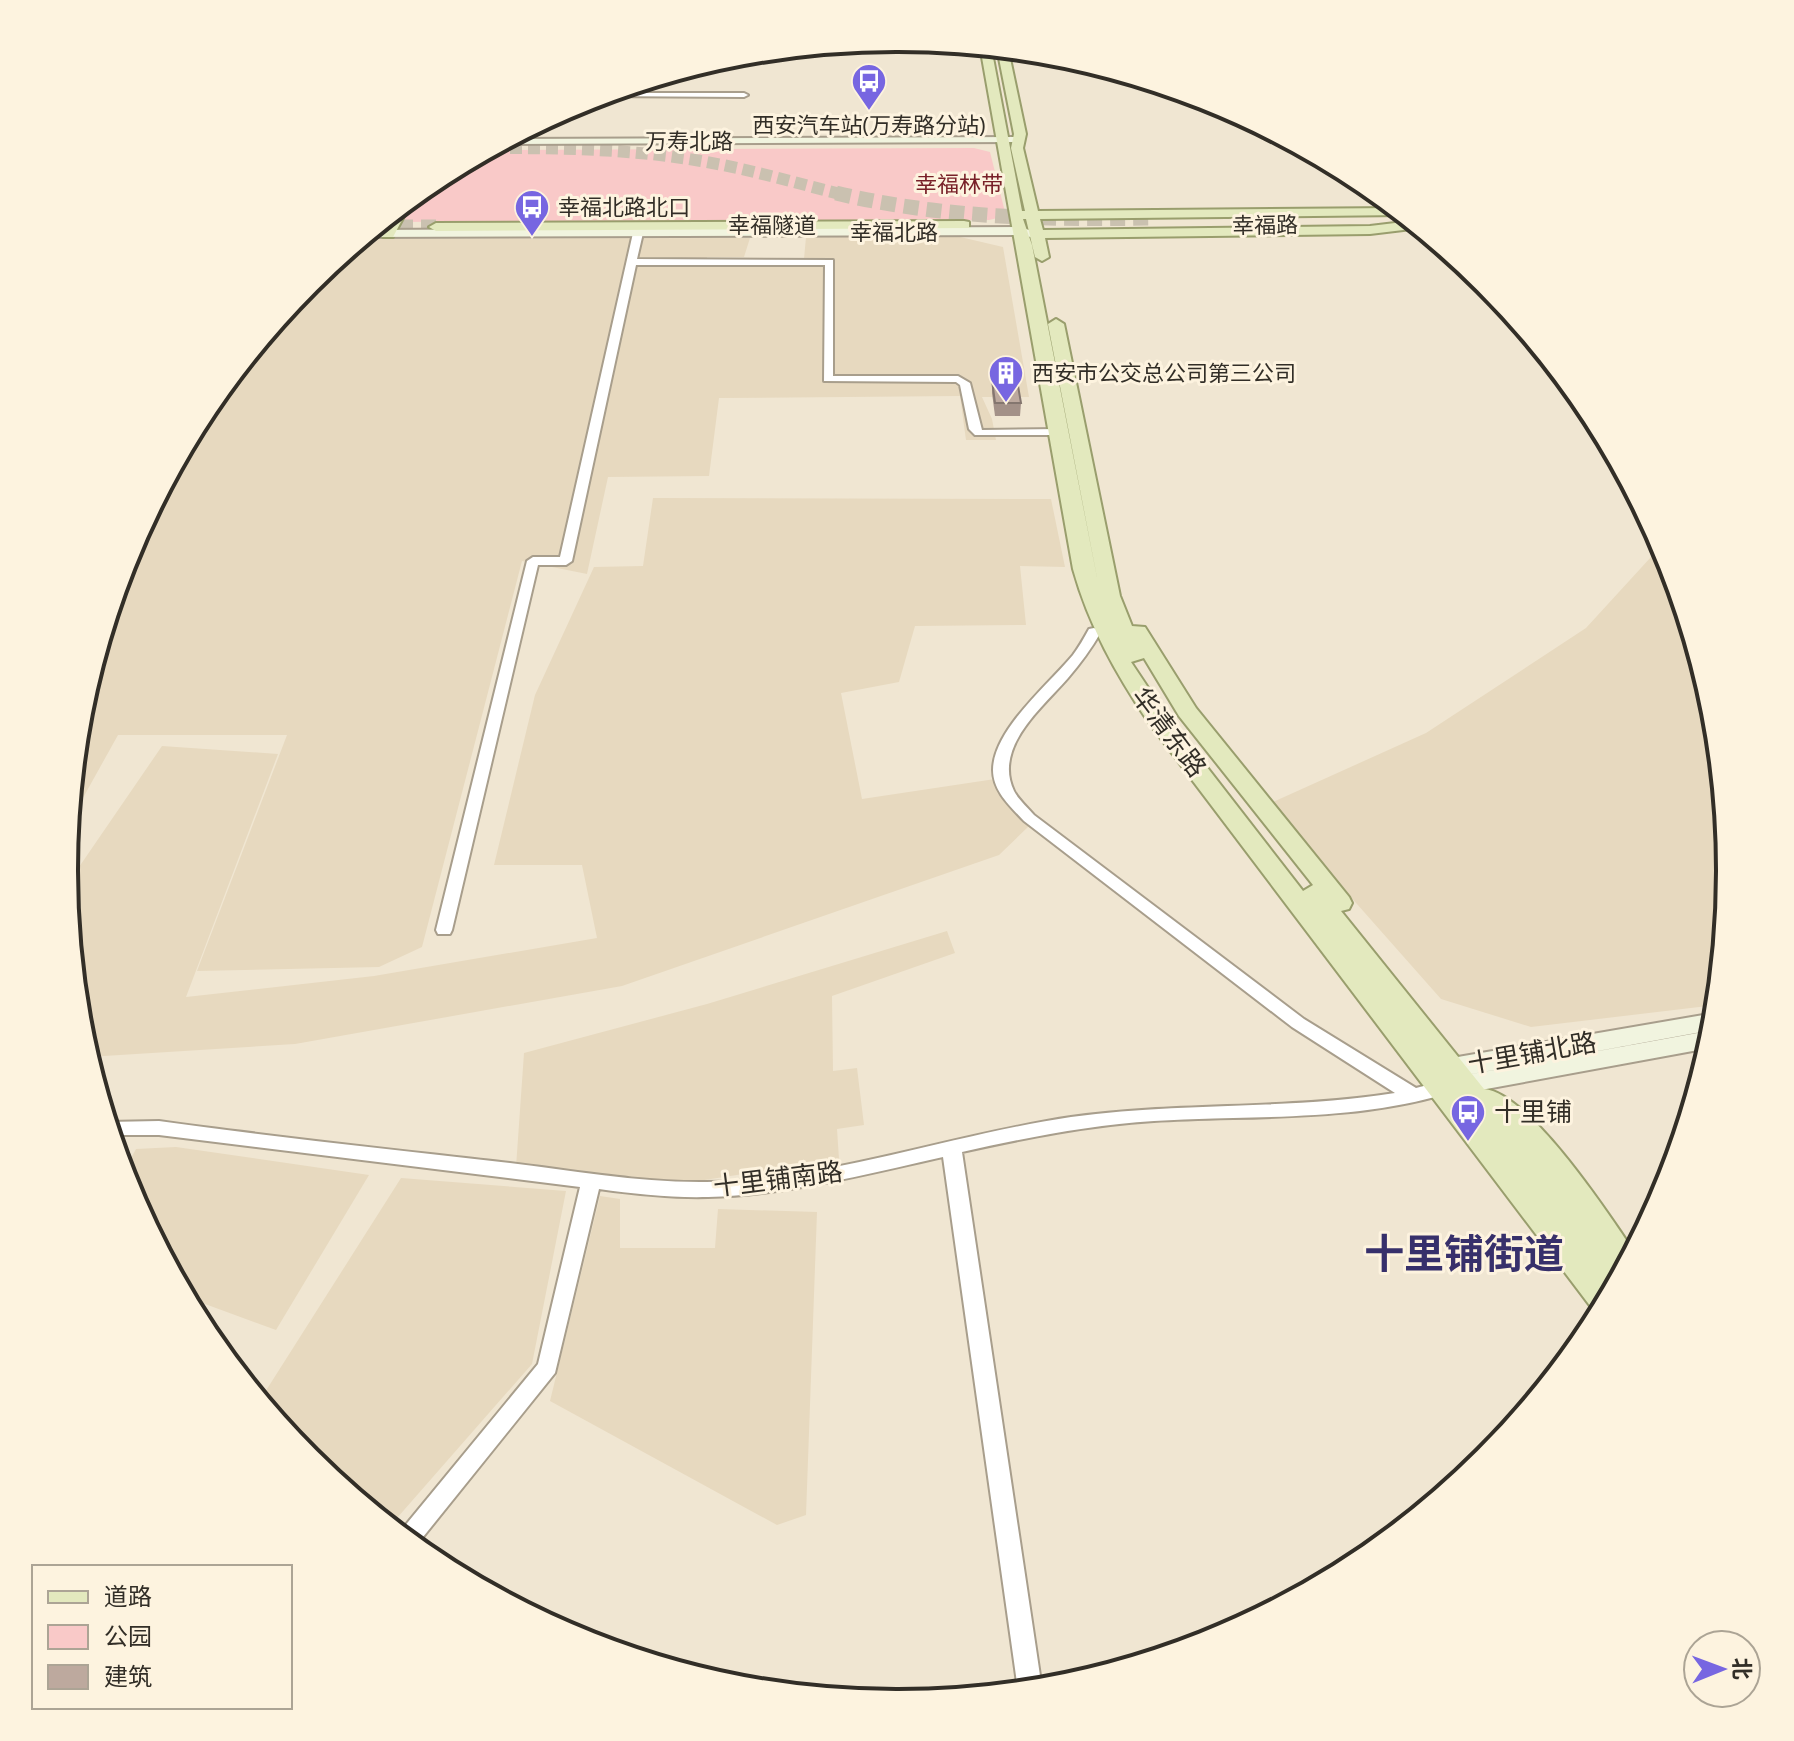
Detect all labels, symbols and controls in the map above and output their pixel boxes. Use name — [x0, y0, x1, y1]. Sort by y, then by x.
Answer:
bus stop icon: 西安汽车站(万寿路分站) — [850, 62, 888, 112]
place label: 西安汽车站(万寿路分站) — [753, 109, 985, 139]
street label: 万寿北路 — [645, 125, 733, 155]
park label: 幸福林带 — [915, 168, 1003, 198]
bus stop icon: 幸福北路北口 — [513, 188, 551, 238]
place label: 幸福北路北口 — [558, 191, 690, 221]
street label: 幸福路 — [1232, 208, 1298, 240]
street label: 幸福隧道 — [728, 209, 816, 239]
street label: 幸福北路 — [850, 216, 938, 246]
building icon: 西安市公交总公司第三公司 — [987, 354, 1025, 404]
place label: 西安市公交总公司第三公司 — [1032, 357, 1296, 387]
street label: 华清东路 — [1124, 679, 1215, 784]
street label: 十里铺北路 — [1465, 1023, 1599, 1081]
bus stop icon: 十里铺 — [1449, 1093, 1487, 1143]
place label: 十里铺 — [1494, 1093, 1572, 1129]
street label: 十里铺南路 — [711, 1152, 845, 1204]
district label: 十里铺街道 — [1364, 1225, 1564, 1280]
legend — [32, 1565, 292, 1709]
text: 道路 — [104, 1579, 152, 1612]
text: 公园 — [104, 1619, 152, 1652]
north arrow — [1682, 1629, 1762, 1709]
text: 北 — [1728, 1657, 1758, 1680]
text: 建筑 — [104, 1659, 152, 1692]

